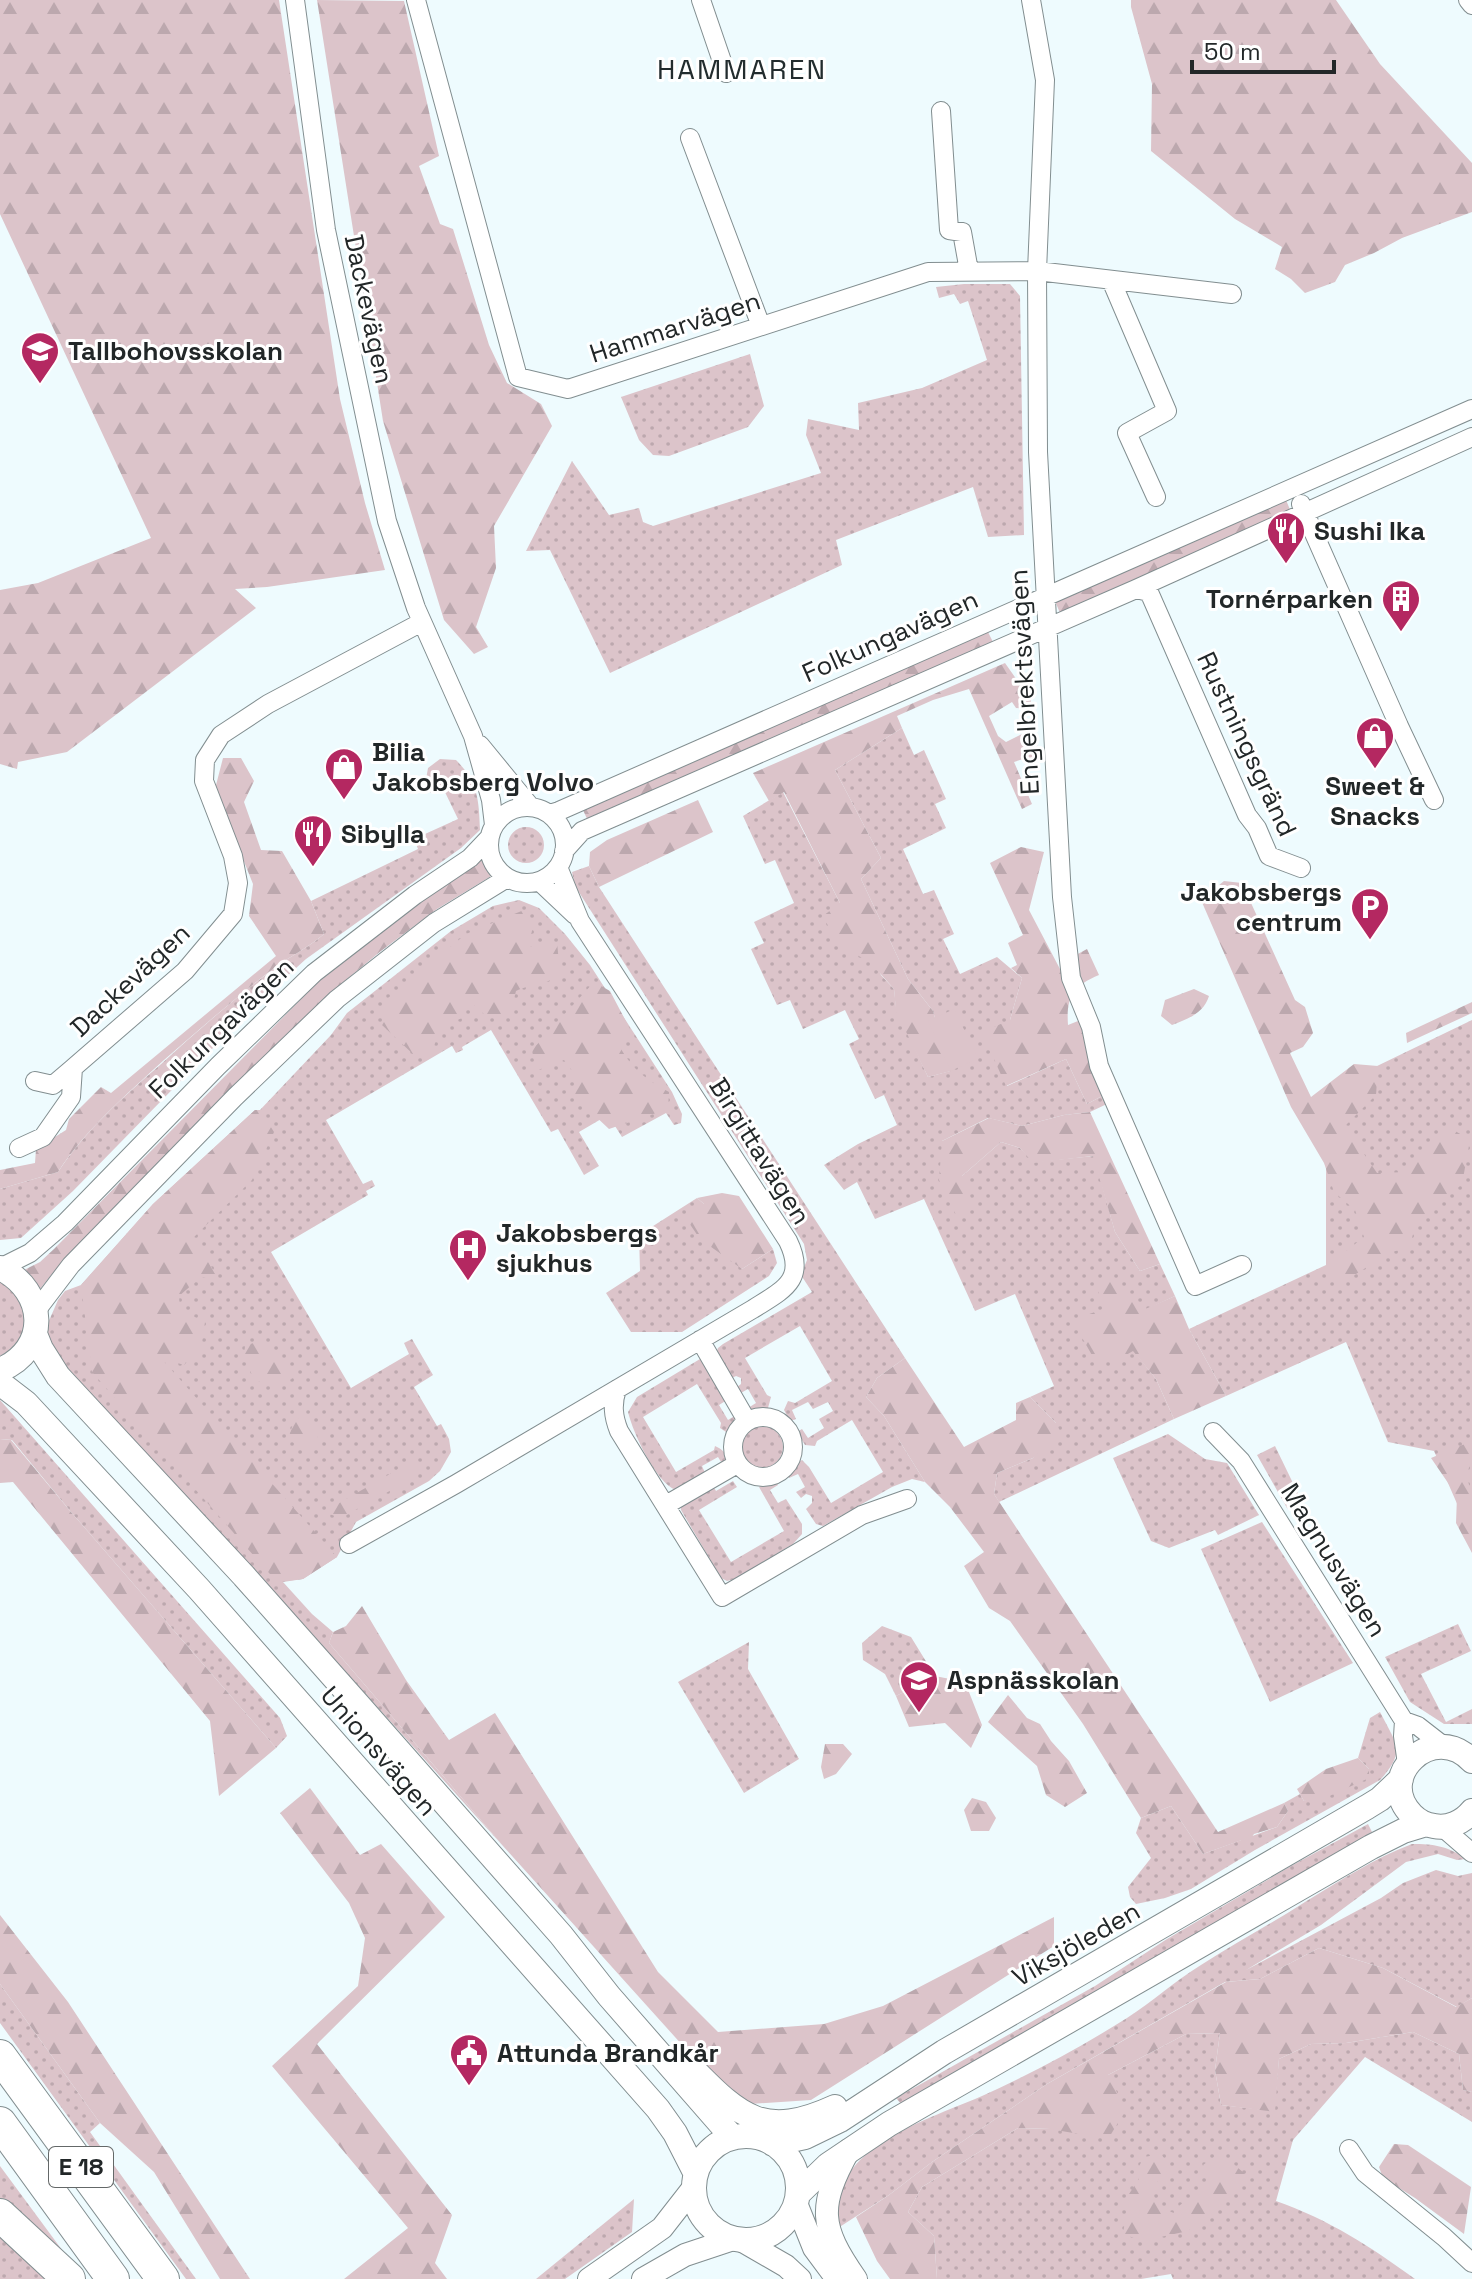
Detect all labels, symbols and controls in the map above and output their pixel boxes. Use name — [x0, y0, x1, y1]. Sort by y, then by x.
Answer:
scale bar — [1192, 24, 1334, 74]
text: 50 m — [1204, 36, 1261, 67]
district label: HAMMAREN — [657, 51, 827, 87]
street label: Dackevägen — [337, 231, 401, 387]
street label: Hammarvägen — [585, 283, 765, 371]
school or university icon: Tallbohovsskolan — [19, 330, 61, 385]
place label: Tallbohovsskolan — [68, 334, 283, 368]
restaurant icon: Sushi Ika — [1265, 510, 1307, 565]
place label: Sushi Ika — [1314, 514, 1425, 548]
street label: Engelbrektsvägen — [1001, 568, 1047, 796]
building icon: Tornérparken — [1380, 578, 1422, 633]
street label: Folkungavägen — [797, 582, 983, 690]
place label: Tornérparken — [1206, 582, 1373, 616]
street label: Rustningsgränd — [1189, 646, 1305, 842]
shop icon: Sweet & Snacks — [1354, 715, 1396, 770]
place label: Bilia Jakobsberg Volvo — [372, 735, 594, 799]
shop icon: Bilia Jakobsberg Volvo — [323, 746, 365, 801]
place label: Sweet & Snacks — [1325, 769, 1425, 833]
restaurant icon: Sibylla — [292, 813, 334, 868]
place label: Sibylla — [341, 817, 425, 851]
place label: Jakobsbergs centrum — [1180, 875, 1342, 939]
parking icon: Jakobsbergs centrum — [1349, 886, 1391, 941]
street label: Dackevägen — [63, 916, 197, 1044]
street label: Folkungavägen — [141, 950, 301, 1106]
street label: Birgittavägen — [701, 1071, 819, 1231]
place label: Jakobsbergs sjukhus — [496, 1216, 658, 1280]
hospital icon: Jakobsbergs sjukhus — [447, 1227, 489, 1282]
street label: Magnusvägen — [1273, 1477, 1395, 1643]
school or university icon: Aspnässkolan — [898, 1659, 940, 1714]
place label: Aspnässkolan — [947, 1663, 1120, 1697]
street label: Unionsvägen — [313, 1679, 445, 1823]
street label: Viksjöleden — [1006, 1894, 1146, 1994]
public building icon: Attunda Brandkår — [448, 2032, 490, 2087]
place label: Attunda Brandkår — [497, 2036, 719, 2070]
road number: E 18 — [49, 2147, 113, 2187]

